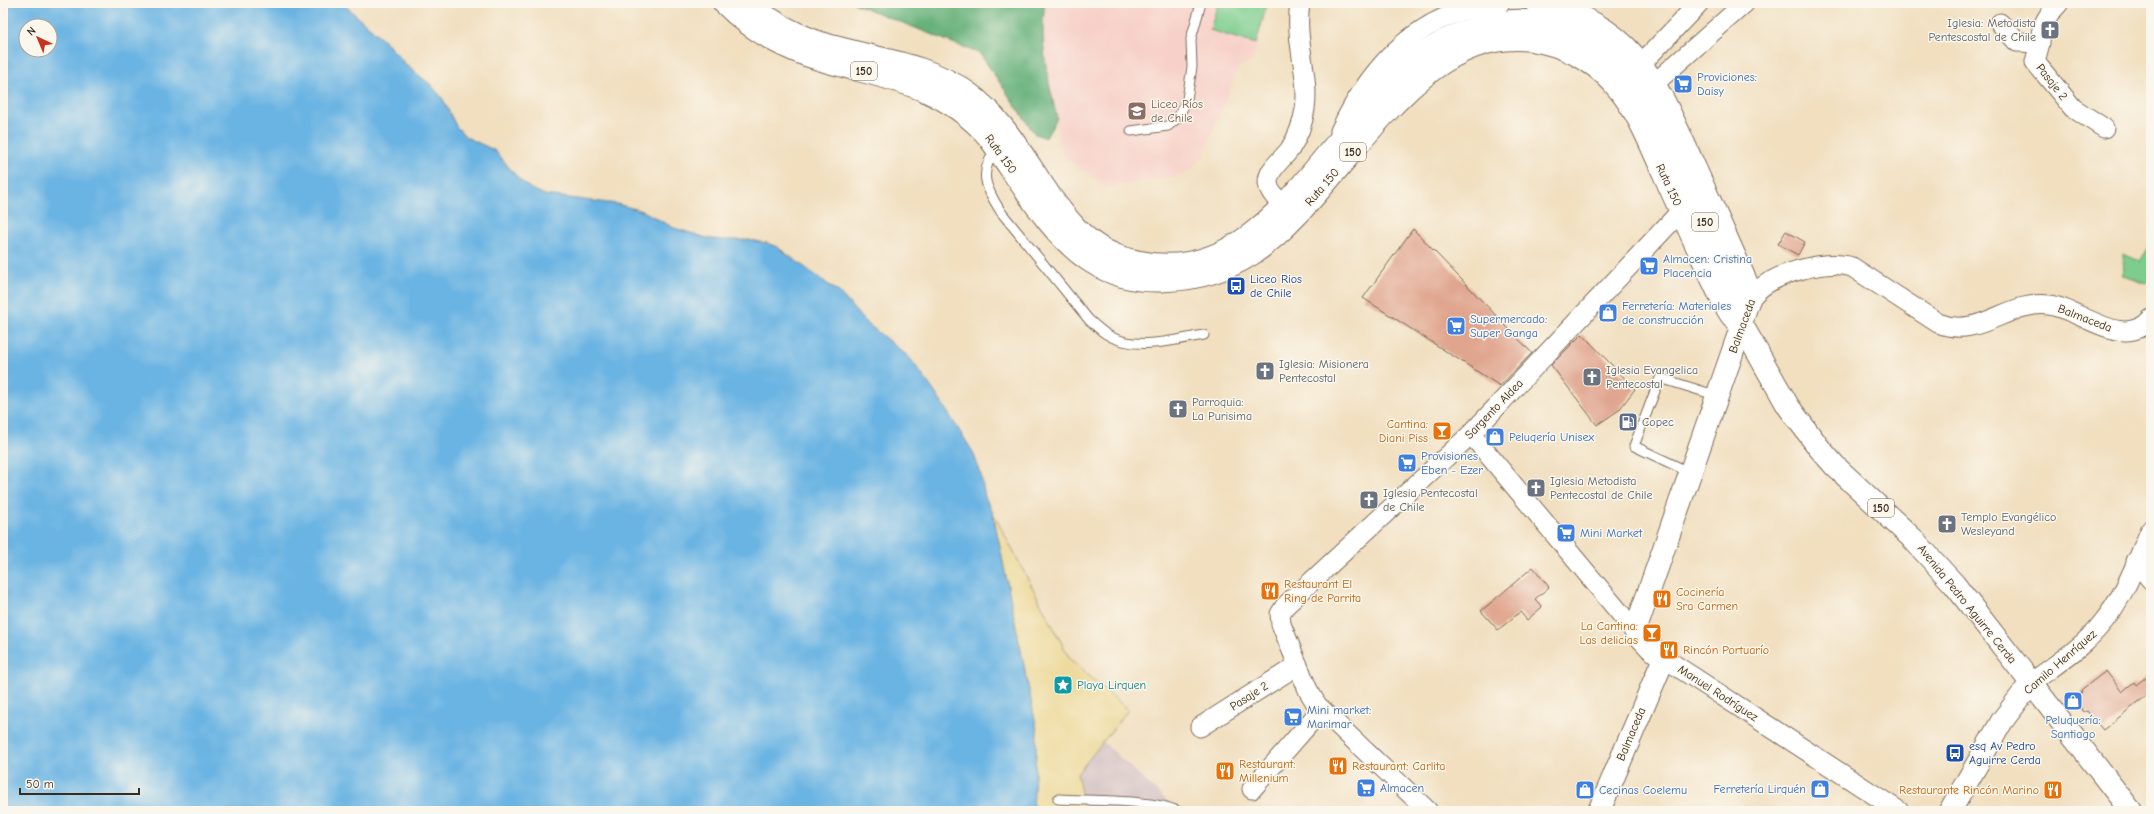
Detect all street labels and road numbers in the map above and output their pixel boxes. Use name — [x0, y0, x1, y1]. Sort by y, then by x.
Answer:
street label: Pasaje 2 — [2033, 61, 2071, 103]
road number: 150 — [851, 62, 877, 80]
street label: Ruta 150 — [982, 132, 1020, 176]
road number: 150 — [1340, 143, 1366, 161]
street label: Ruta 150 — [1653, 162, 1685, 208]
street label: Ruta 150 — [1302, 165, 1342, 209]
road number: 150 — [1692, 213, 1718, 231]
street label: Balmaceda — [1726, 297, 1758, 355]
street label: Balmaceda — [2056, 301, 2114, 335]
street label: Sargento Aldea — [1462, 376, 1526, 442]
road number: 150 — [1868, 499, 1894, 517]
street label: Avenida Pedro Aguirre Cerda — [1915, 542, 2019, 666]
street label: Camilo Henríquez — [2021, 626, 2100, 697]
street label: Manuel Rodríguez — [1675, 662, 1761, 725]
street label: Pasaje 2 — [1227, 679, 1271, 713]
street label: Balmaceda — [1613, 705, 1649, 763]

